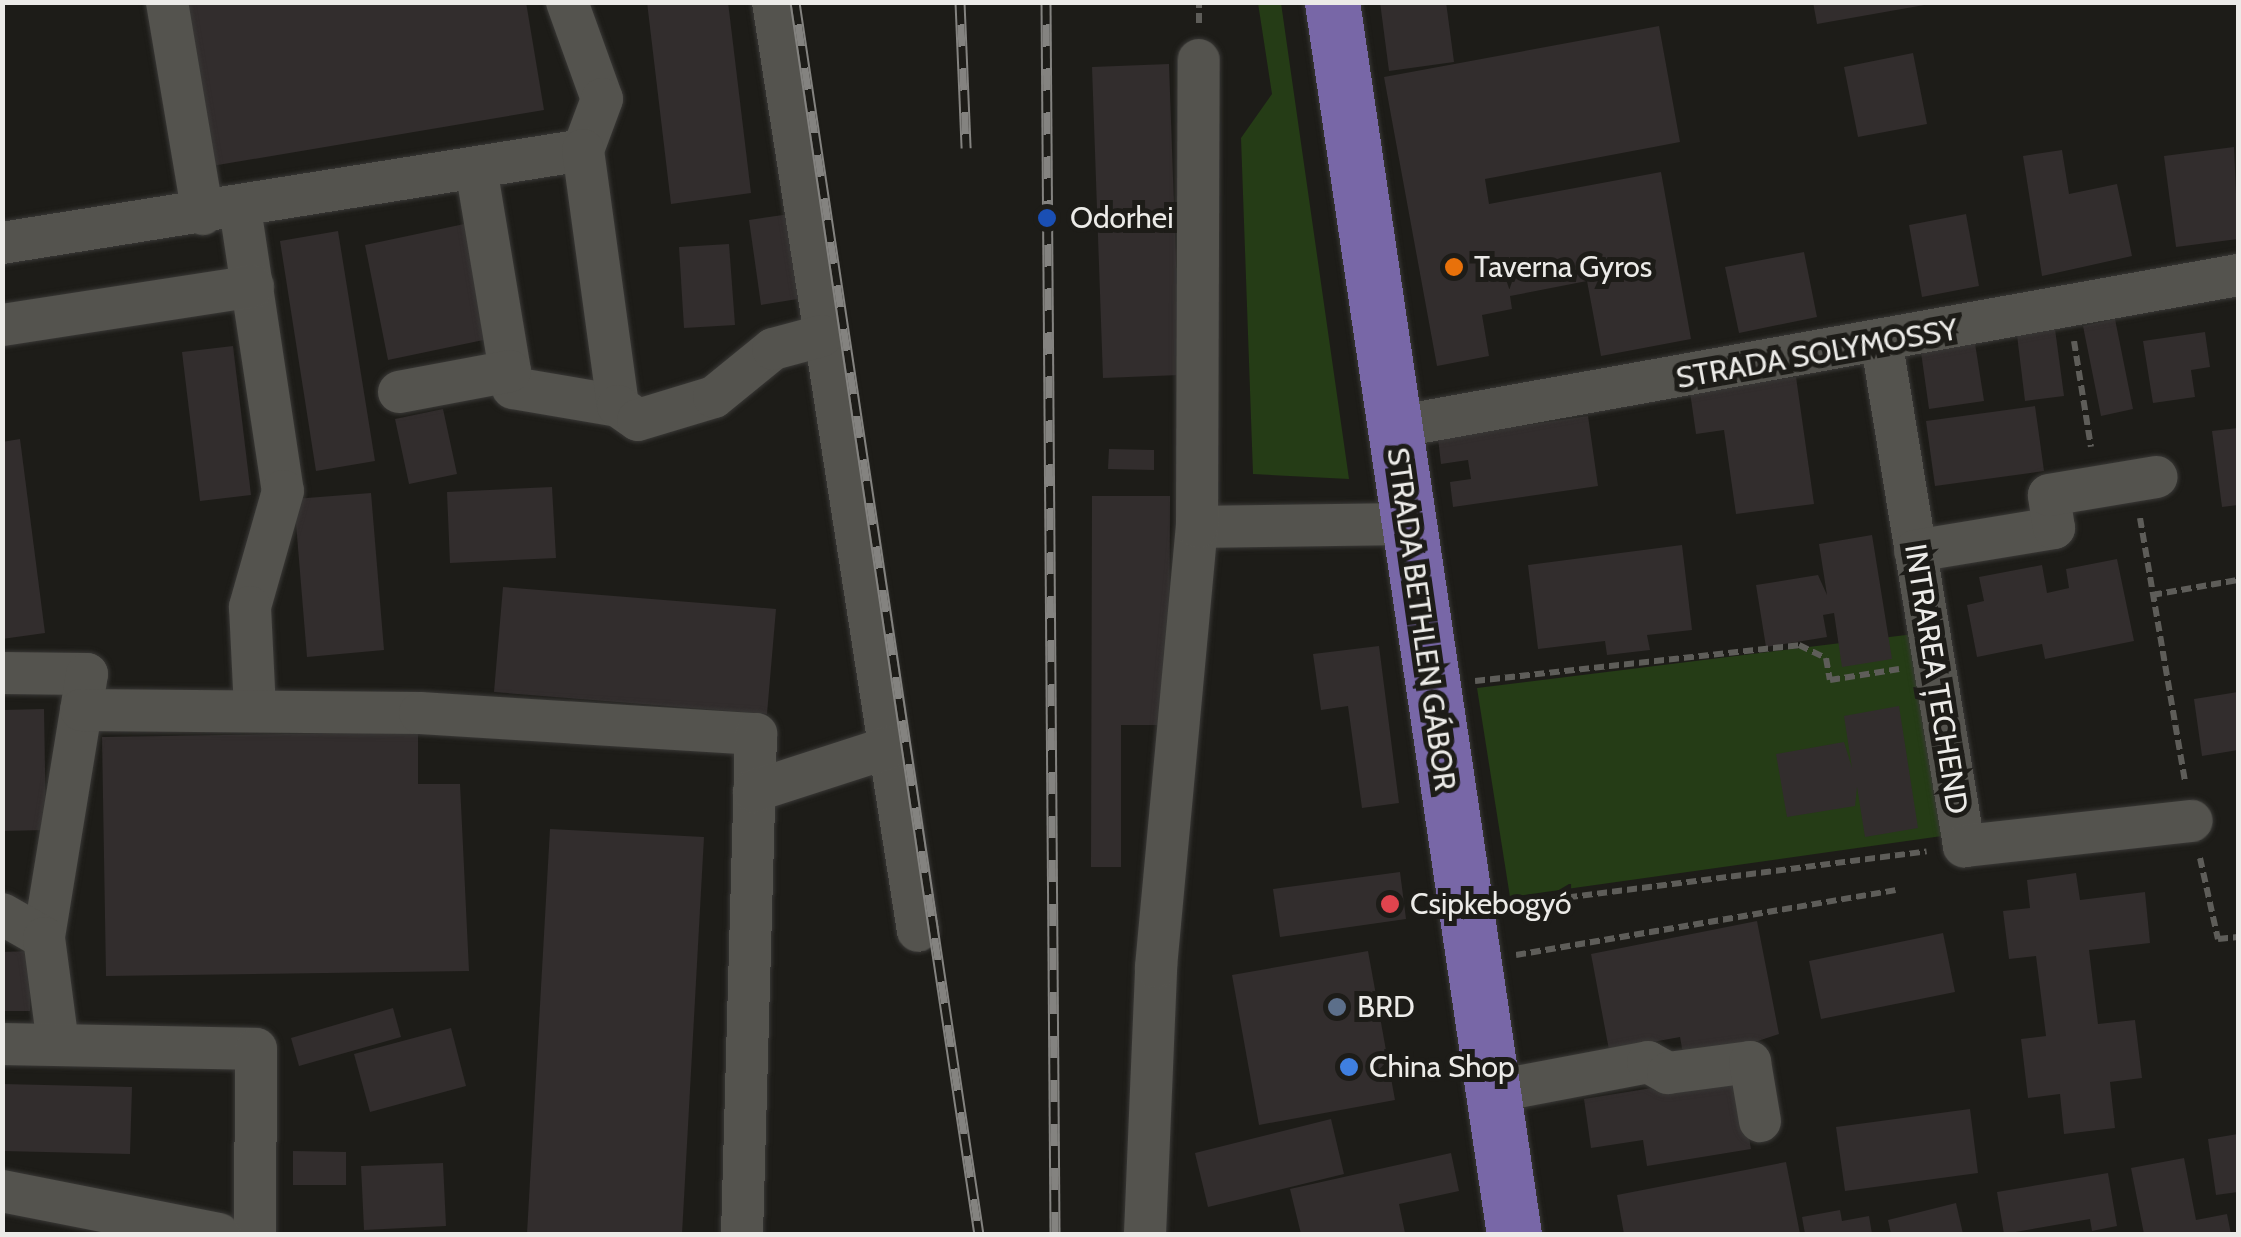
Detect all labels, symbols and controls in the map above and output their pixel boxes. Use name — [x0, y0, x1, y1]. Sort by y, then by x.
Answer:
place label: Odorhei — [1070, 200, 1174, 236]
marker: Odorhei — [1034, 205, 1060, 231]
place label: Taverna Gyros — [1474, 249, 1652, 285]
marker: Taverna Gyros — [1443, 256, 1465, 278]
street label: STRADA SOLYMOSSY — [1673, 312, 1961, 396]
street label: STRADA BETHLEN GÁBOR — [1379, 445, 1463, 793]
street label: INTRAREA ȚECHEND — [1897, 541, 1975, 817]
place label: Csipkebogyó — [1410, 886, 1572, 922]
marker: Csipkebogyó — [1379, 893, 1401, 915]
place label: BRD — [1357, 989, 1415, 1025]
marker: BRD — [1326, 996, 1348, 1018]
place label: China Shop — [1369, 1049, 1515, 1085]
marker: China Shop — [1338, 1056, 1360, 1078]

